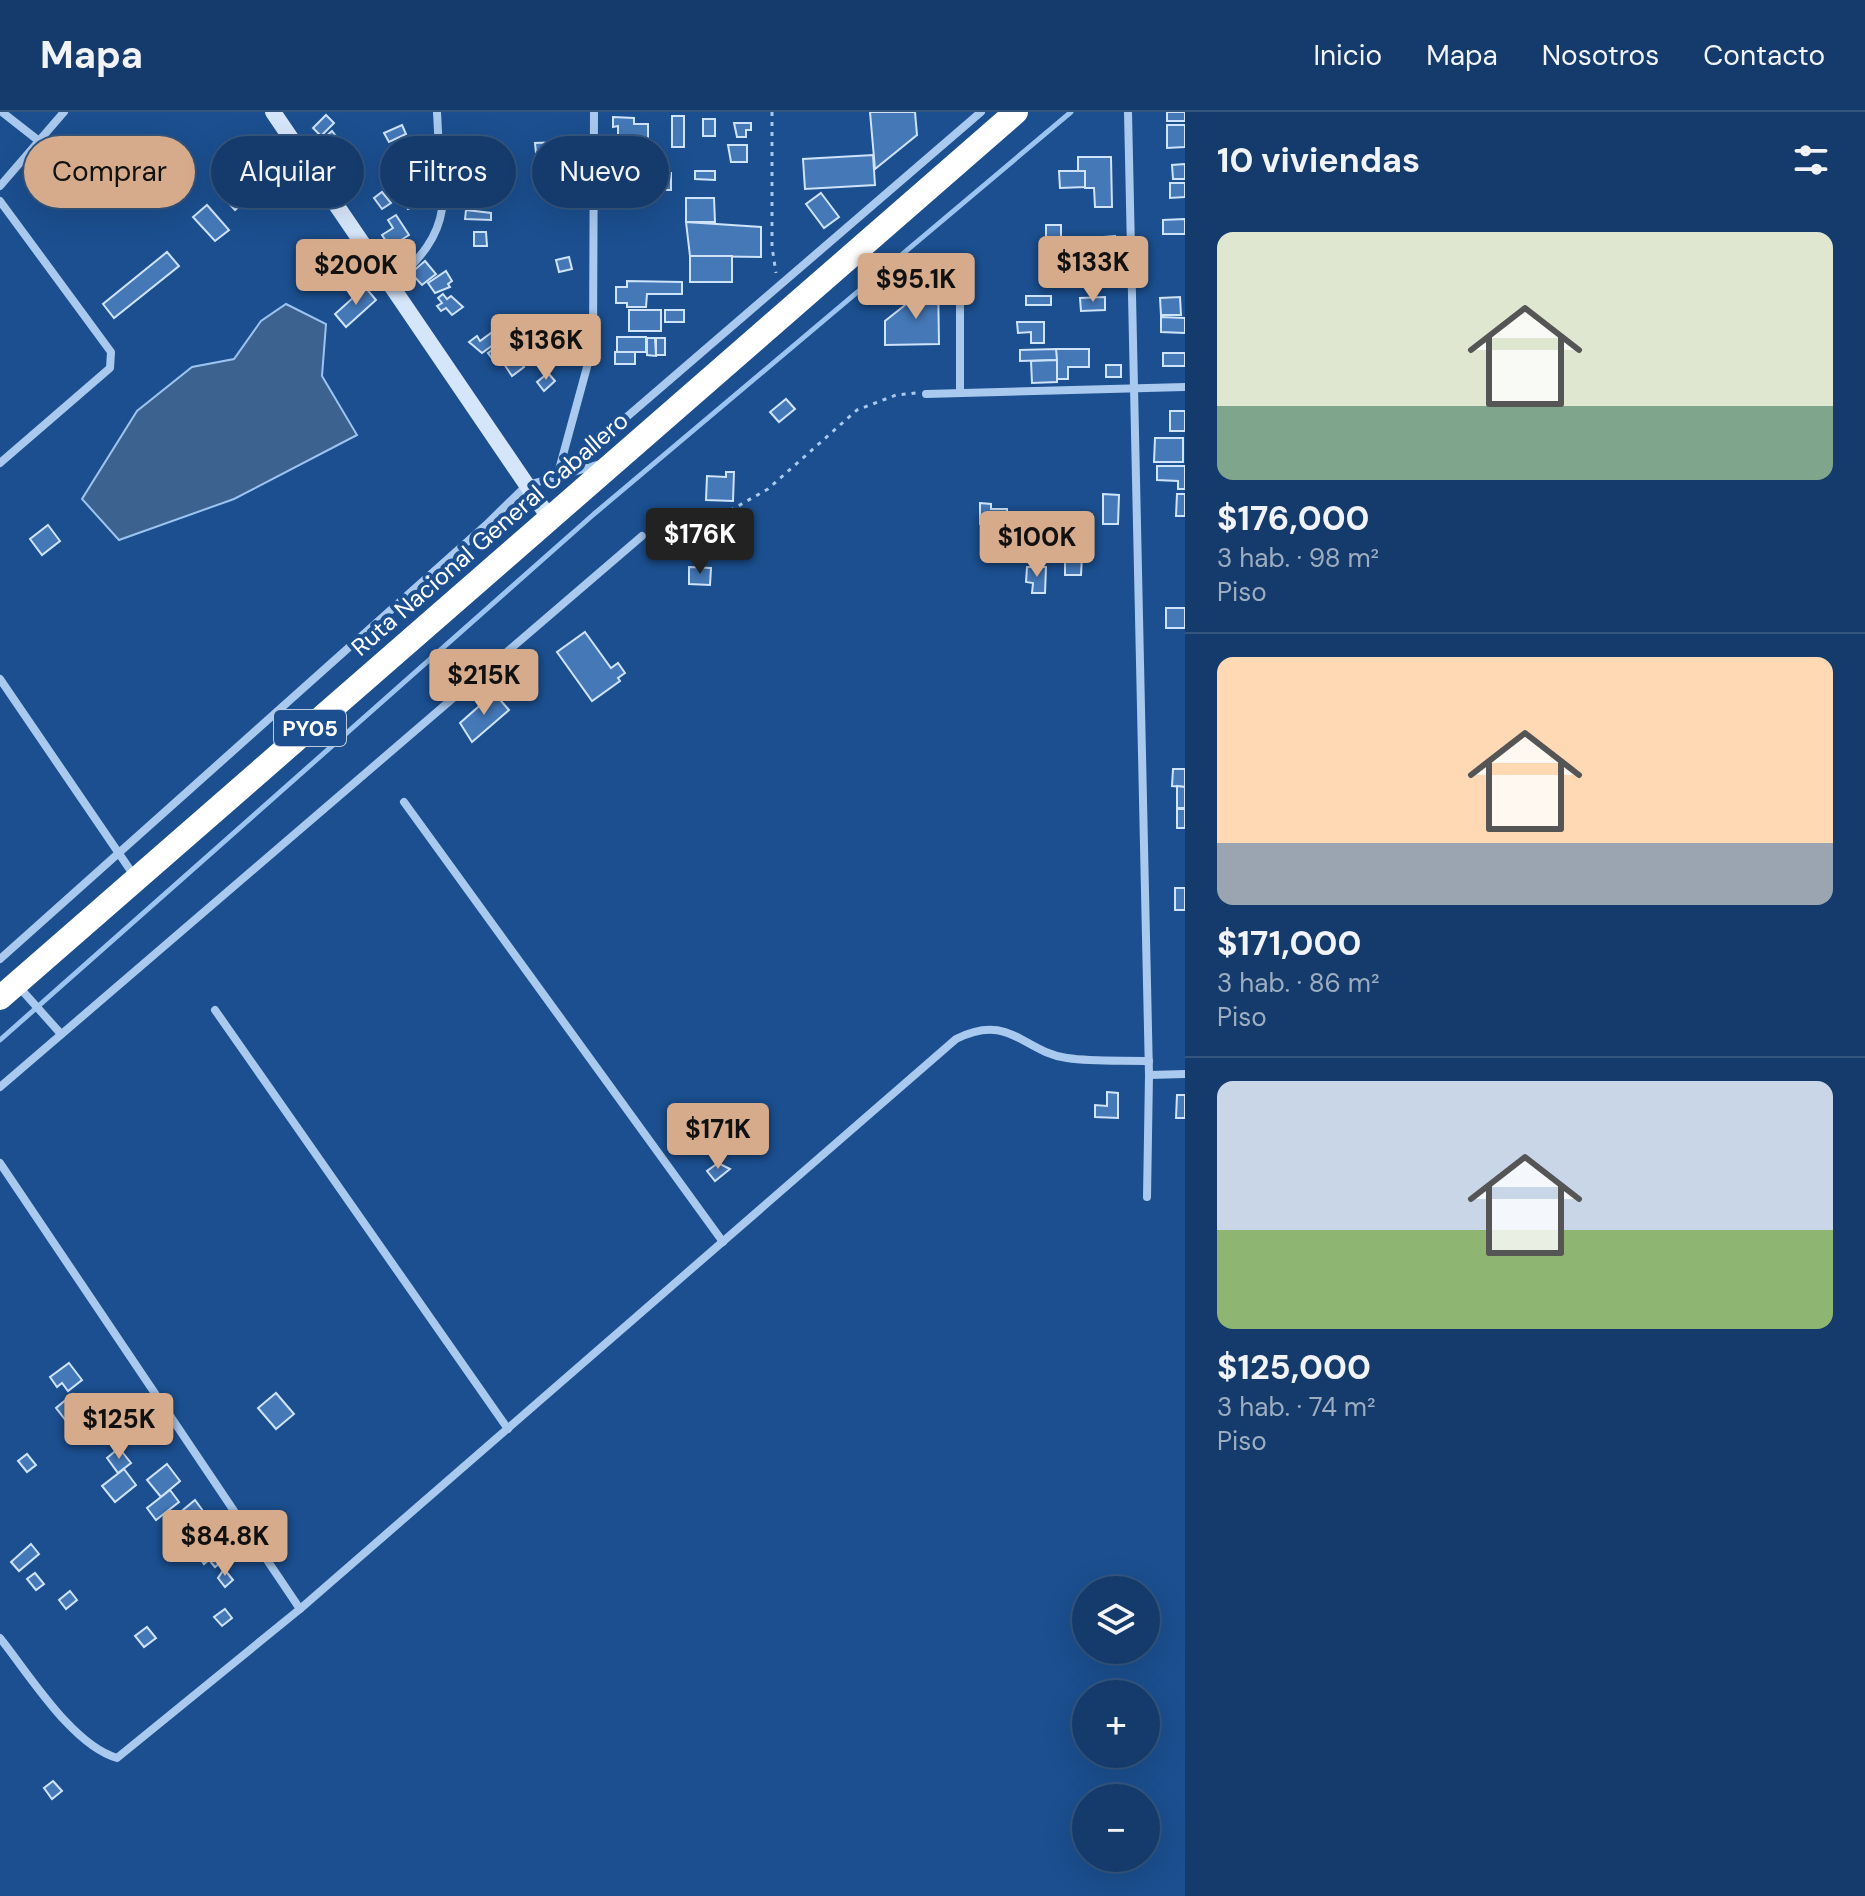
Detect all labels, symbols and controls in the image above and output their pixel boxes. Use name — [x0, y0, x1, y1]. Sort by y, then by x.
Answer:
text: Mapa — [40, 30, 143, 80]
text: Inicio — [1313, 37, 1382, 74]
text: Mapa — [1426, 37, 1498, 74]
text: Nosotros — [1542, 37, 1659, 74]
text: Contacto — [1703, 37, 1825, 74]
chip: Comprar — [24, 136, 195, 208]
chip: Alquilar — [211, 136, 364, 208]
chip: Filtros — [380, 136, 516, 208]
chip: Nuevo — [532, 136, 669, 208]
text: 10 viviendas — [1217, 138, 1420, 183]
icon: filters — [1789, 138, 1833, 182]
pin: $133K — [1037, 236, 1149, 304]
pin: $200K — [300, 239, 412, 307]
text: $133K — [1056, 245, 1130, 279]
text: $200K — [314, 248, 398, 282]
pin: $95.1K — [851, 253, 981, 321]
text: $95.1K — [876, 262, 956, 296]
icon: home — [1453, 284, 1597, 428]
pin: $136K — [490, 314, 602, 382]
text: $136K — [509, 323, 583, 357]
street label: Ruta Nacional General Caballero — [345, 405, 635, 662]
text: $176,000 — [1217, 496, 1370, 541]
pin: $176K — [644, 508, 756, 576]
pin: $100K — [981, 511, 1093, 579]
text: $176K — [664, 517, 736, 551]
text: $100K — [998, 520, 1076, 554]
text: 3 hab. · 98 m² — [1217, 541, 1379, 575]
text: Piso — [1217, 575, 1267, 609]
pin: $215K — [428, 649, 540, 717]
text: $215K — [447, 658, 521, 692]
icon: home — [1453, 709, 1597, 853]
road number: PY05 — [274, 710, 346, 746]
text: $171,000 — [1217, 921, 1361, 966]
text: 3 hab. · 86 m² — [1217, 966, 1380, 1000]
text: Piso — [1217, 1000, 1267, 1034]
pin: $171K — [662, 1103, 774, 1171]
text: $171K — [685, 1112, 751, 1146]
icon: home — [1453, 1133, 1597, 1277]
text: $125,000 — [1217, 1345, 1371, 1390]
text: 3 hab. · 74 m² — [1217, 1390, 1376, 1424]
pin: $125K — [63, 1393, 175, 1461]
text: $125K — [82, 1402, 156, 1436]
text: Piso — [1217, 1424, 1267, 1458]
pin: $84.8K — [160, 1510, 290, 1578]
text: $84.8K — [180, 1519, 270, 1553]
map controls — [1072, 1576, 1160, 1872]
button: layers — [1072, 1576, 1160, 1664]
button: + — [1072, 1680, 1160, 1768]
button: − — [1072, 1784, 1160, 1872]

